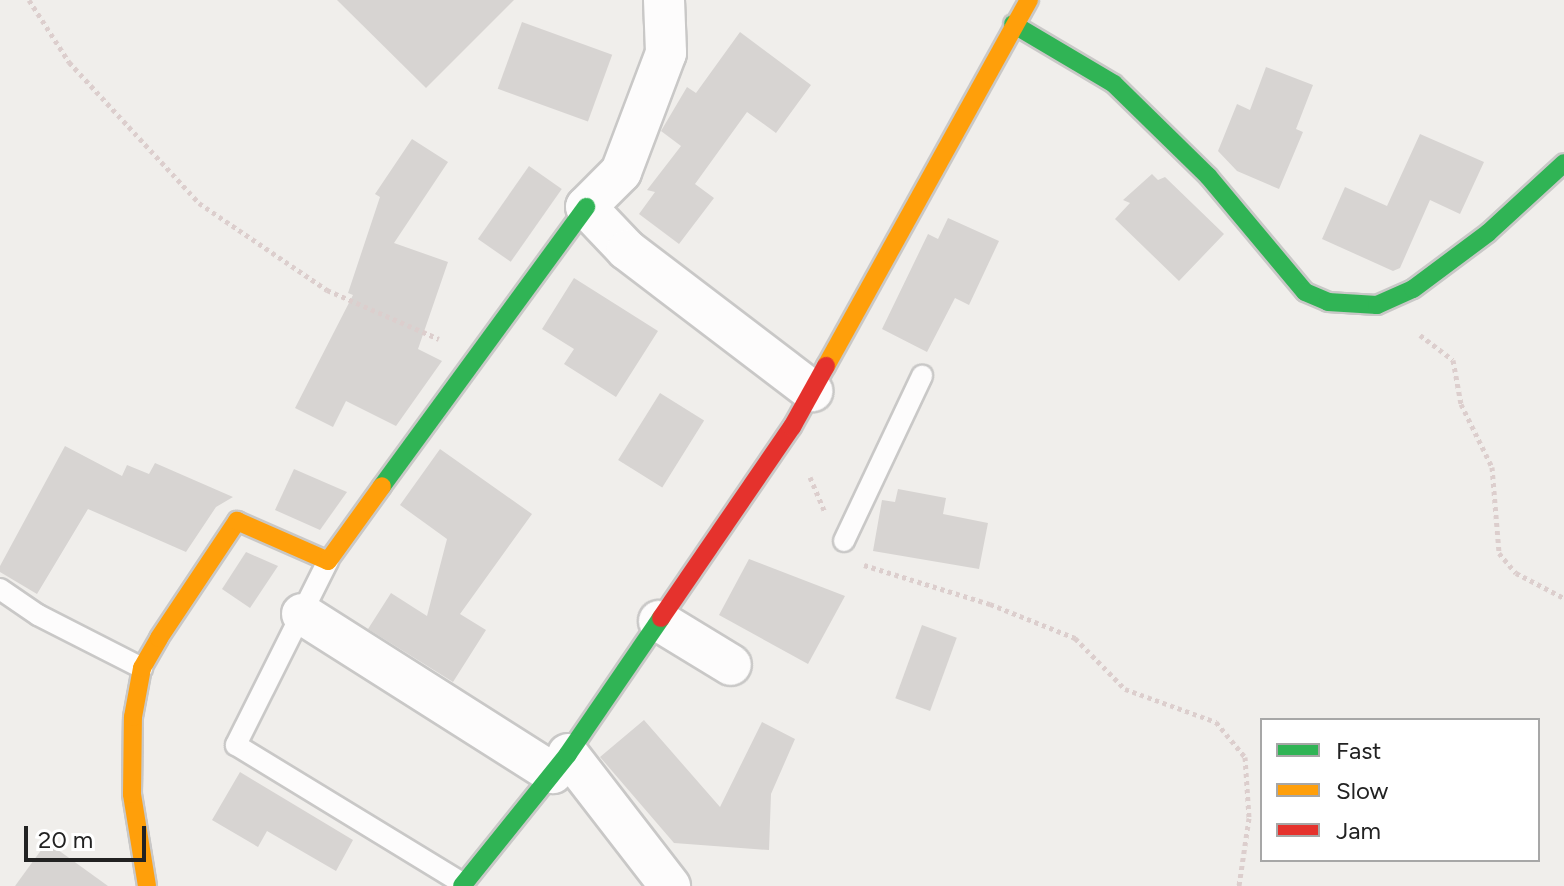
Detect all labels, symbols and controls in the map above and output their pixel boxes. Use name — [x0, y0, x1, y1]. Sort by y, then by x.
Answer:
legend — [1260, 718, 1540, 862]
text: Fast — [1336, 736, 1381, 765]
text: Slow — [1336, 776, 1388, 805]
scale bar — [28, 810, 150, 860]
text: Jam — [1336, 816, 1381, 845]
text: 20 m — [38, 825, 93, 854]

